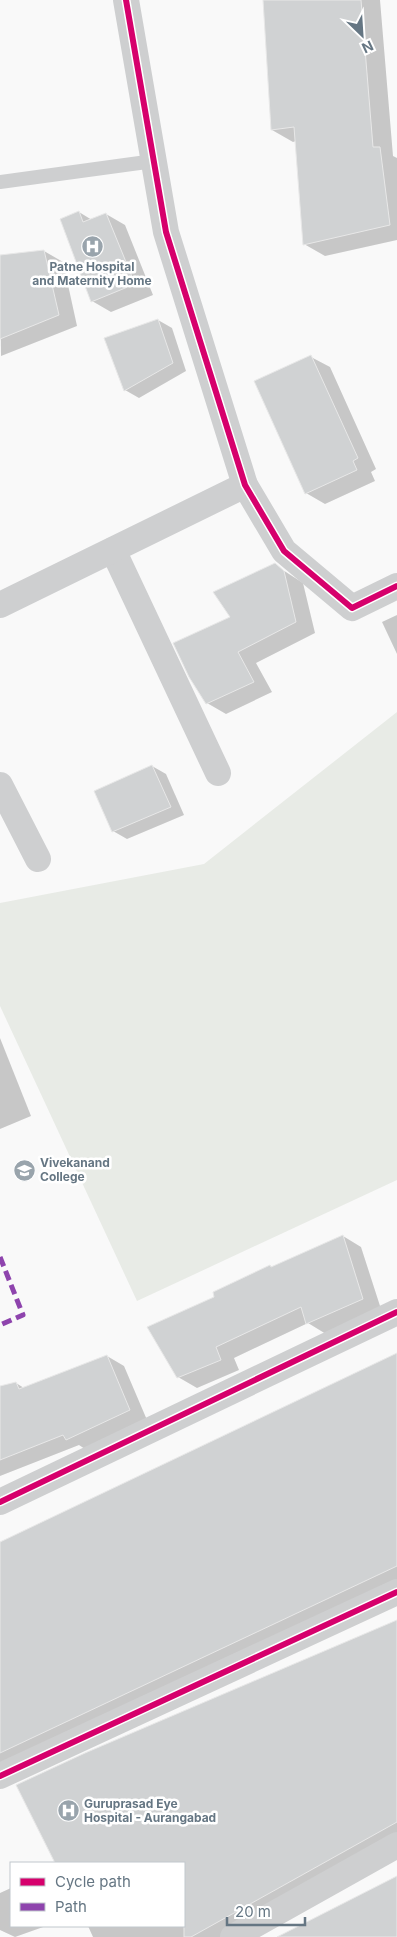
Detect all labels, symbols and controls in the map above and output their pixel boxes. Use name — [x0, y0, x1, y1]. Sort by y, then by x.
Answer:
north arrow — [337, 10, 387, 60]
text: N — [359, 37, 376, 57]
hospital icon: Patne Hospital and Maternity Home — [80, 234, 104, 258]
place label: Patne Hospital and Maternity Home — [32, 259, 152, 288]
place label: Vivekanand College — [40, 1155, 110, 1184]
school or university icon: Vivekanand College — [12, 1158, 36, 1182]
place label: Guruprasad Eye Hospital - Aurangabad — [84, 1796, 216, 1825]
hospital icon: Guruprasad Eye Hospital - Aurangabad — [56, 1799, 80, 1823]
legend — [10, 1862, 185, 1927]
text: Cycle path — [55, 1872, 131, 1891]
scale bar — [227, 1894, 304, 1926]
text: Path — [55, 1897, 87, 1916]
text: 20 m — [235, 1902, 271, 1921]

